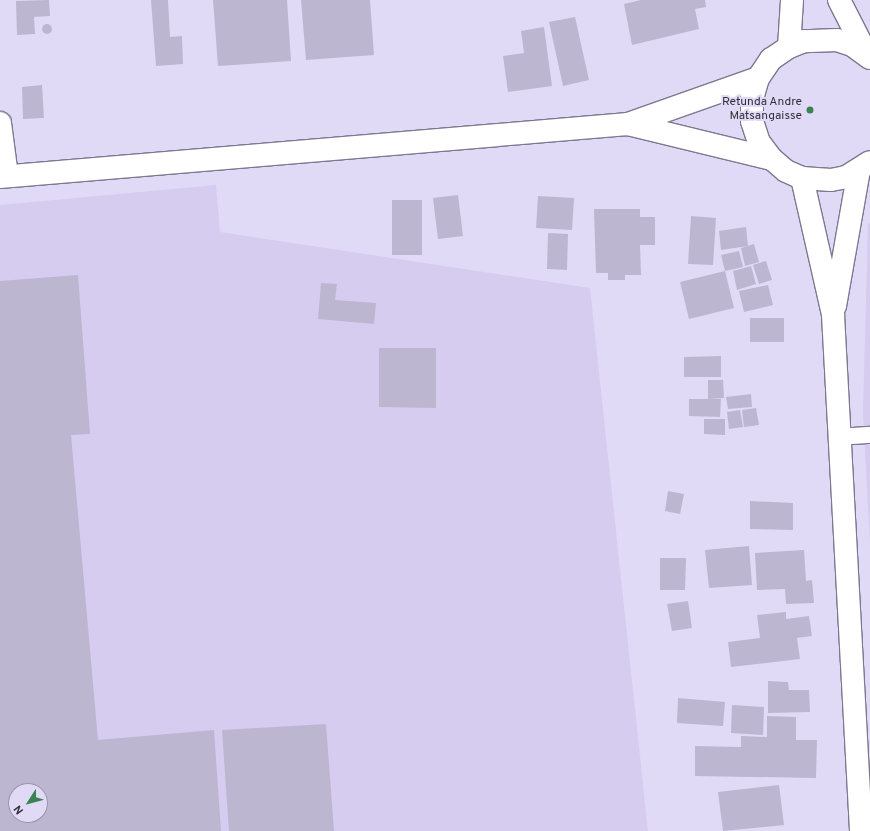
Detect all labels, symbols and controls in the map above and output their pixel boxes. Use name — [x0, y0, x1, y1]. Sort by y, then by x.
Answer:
place label: Retunda Andre Matsangaisse — [721, 96, 802, 124]
marker: Retunda Andre Matsangaisse — [805, 105, 815, 115]
north arrow — [8, 783, 48, 823]
text: N — [11, 802, 27, 817]

